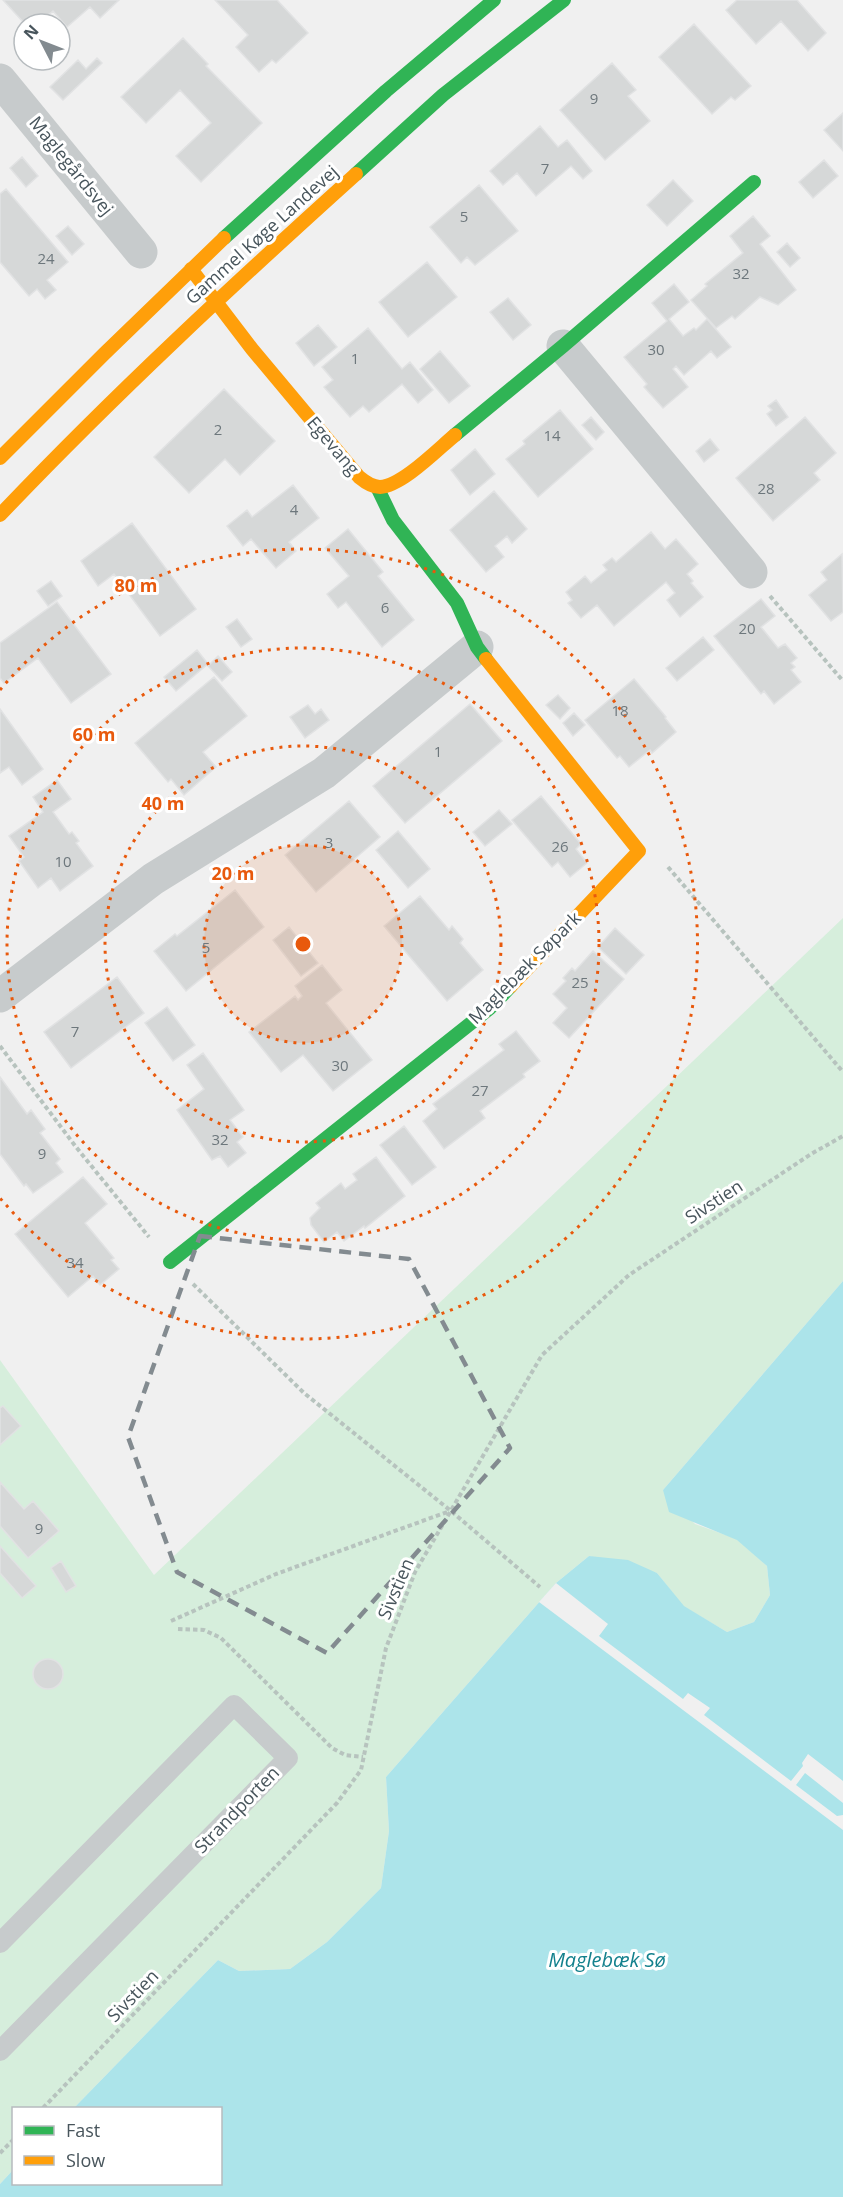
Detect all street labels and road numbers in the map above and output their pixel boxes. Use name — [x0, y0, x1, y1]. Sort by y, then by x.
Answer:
street label: Maglegårdsvej — [24, 111, 119, 220]
street label: Gammel Køge Landevej — [180, 159, 343, 309]
street label: Egevang — [302, 411, 365, 480]
street label: Maglebæk Søpark — [463, 905, 586, 1029]
street label: Sivstien — [680, 1174, 747, 1229]
street label: Sivstien — [372, 1554, 419, 1623]
street label: Strandporten — [189, 1761, 284, 1858]
street label: Sivstien — [101, 1964, 163, 2027]

